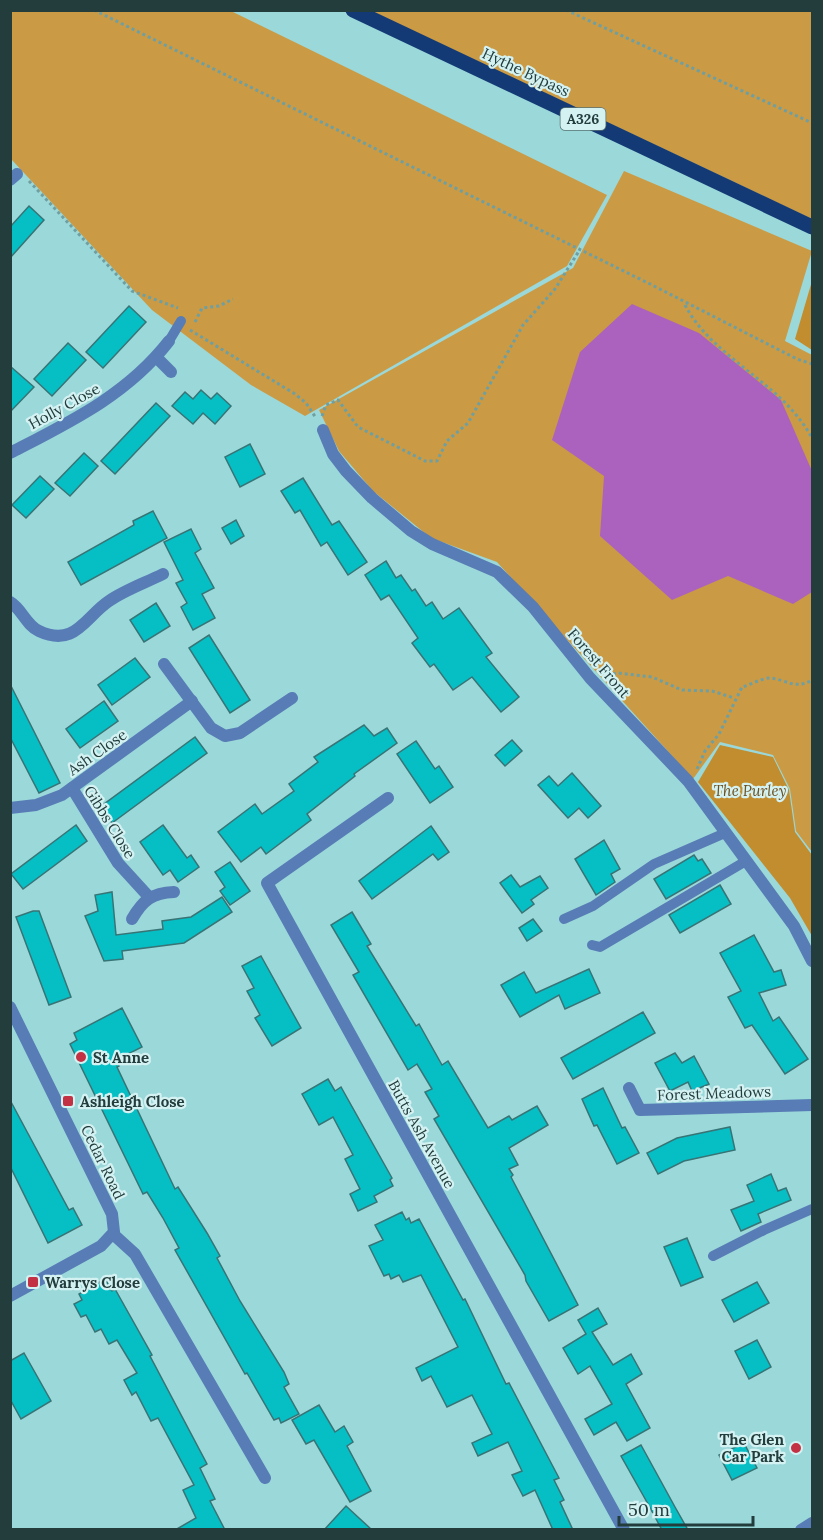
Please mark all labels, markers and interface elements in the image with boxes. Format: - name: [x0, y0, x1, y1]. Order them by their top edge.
- street label: Hythe Bypass: [479, 44, 573, 100]
- road number: A326: [560, 108, 606, 130]
- street label: Holly Close: [25, 379, 103, 433]
- street label: Forest Front: [564, 624, 635, 702]
- street label: Ash Close: [63, 725, 130, 780]
- park label: The Purley: [714, 781, 786, 800]
- street label: Gibbs Close: [80, 782, 140, 862]
- place label: St Anne: [93, 1048, 149, 1067]
- marker: St Anne: [74, 1050, 88, 1064]
- street label: Butts Ash Avenue: [384, 1076, 460, 1192]
- street label: Forest Meadows: [657, 1082, 771, 1104]
- place label: Ashleigh Close: [80, 1092, 185, 1111]
- marker: Ashleigh Close: [61, 1094, 75, 1108]
- street label: Cedar Road: [77, 1122, 129, 1202]
- place label: Warrys Close: [45, 1273, 140, 1292]
- marker: Warrys Close: [26, 1275, 40, 1289]
- place label: The Glen Car Park: [719, 1430, 784, 1466]
- marker: The Glen Car Park: [789, 1441, 803, 1455]
- scale bar: [619, 1489, 752, 1527]
- text: 50 m: [628, 1498, 670, 1521]

